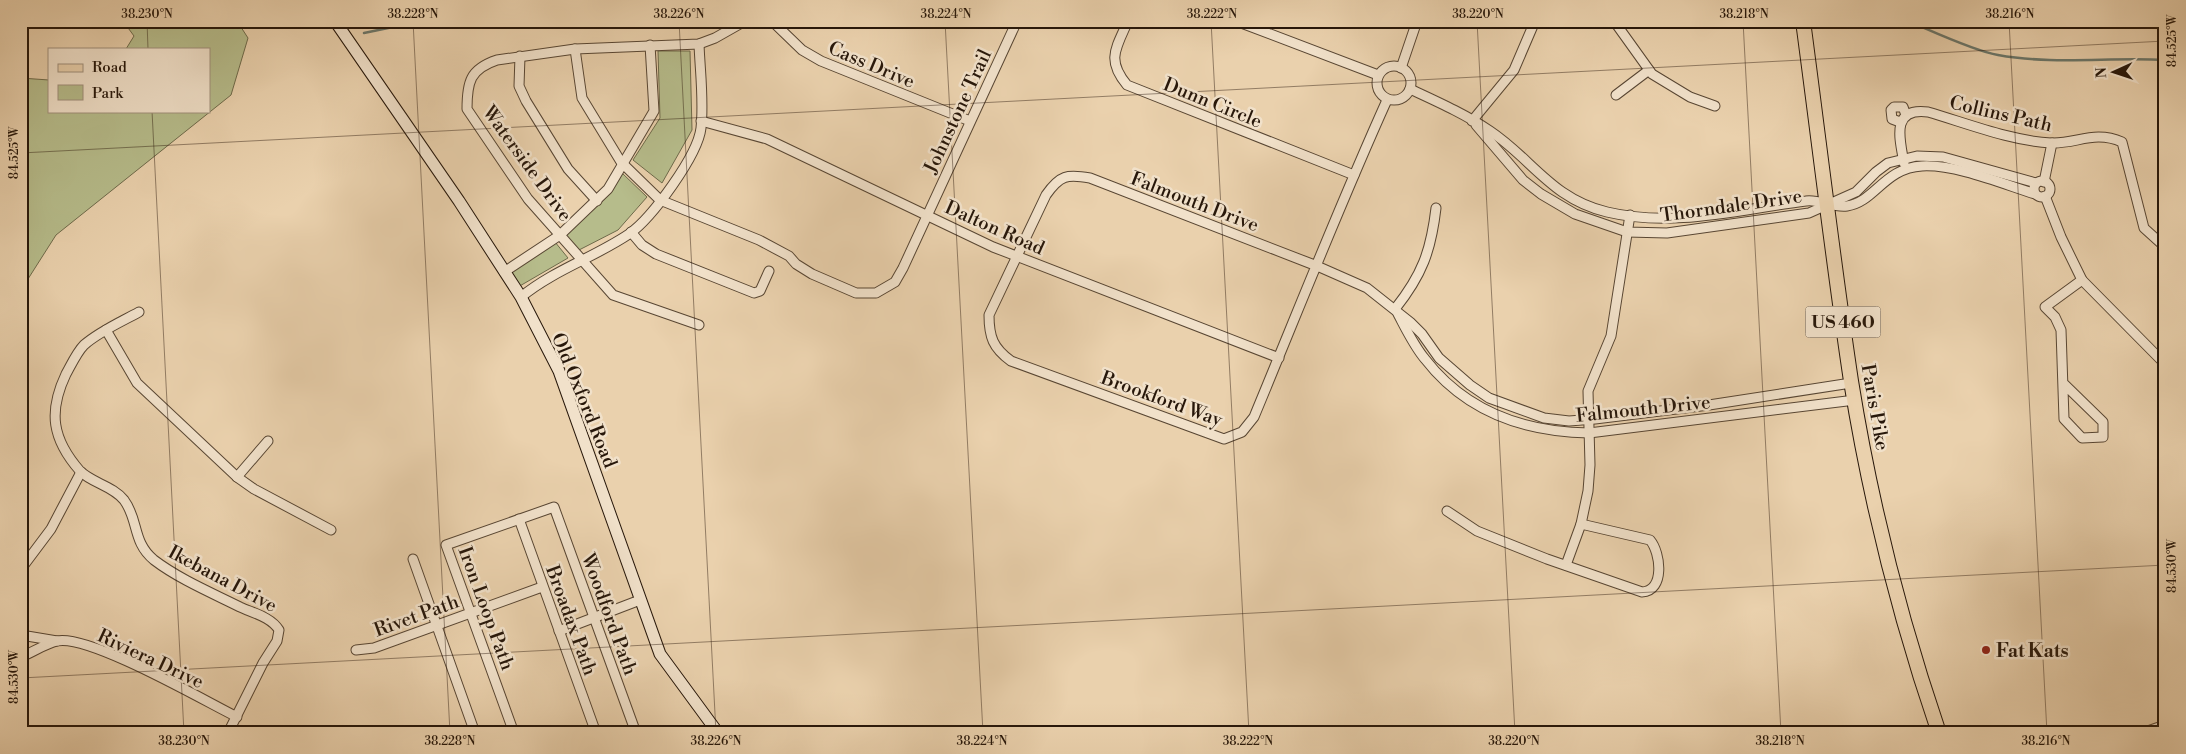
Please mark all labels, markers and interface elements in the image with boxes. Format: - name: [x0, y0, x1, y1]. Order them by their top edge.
- text: 38.230°N: [121, 7, 173, 22]
- text: 38.228°N: [387, 7, 439, 22]
- text: 38.226°N: [654, 7, 705, 22]
- text: 38.224°N: [921, 7, 972, 22]
- text: 38.222°N: [1187, 7, 1237, 22]
- text: 38.220°N: [1452, 7, 1504, 22]
- text: 38.218°N: [1719, 7, 1769, 22]
- text: 38.216°N: [1986, 7, 2035, 22]
- text: 84.525°W: [2165, 14, 2180, 67]
- street label: Cass Drive: [825, 36, 918, 94]
- street label: Johnstone Trail: [918, 45, 997, 178]
- legend: [48, 48, 210, 112]
- north arrow: [2088, 48, 2138, 98]
- text: Road: [92, 58, 127, 77]
- text: N: [2093, 67, 2111, 79]
- street label: Dunn Circle: [1160, 72, 1265, 134]
- text: Park: [92, 84, 124, 103]
- street label: Collins Path: [1947, 91, 2054, 137]
- street label: Waterside Drive: [477, 100, 577, 226]
- text: 84.525°W: [7, 126, 22, 179]
- street label: Falmouth Drive: [1127, 166, 1262, 237]
- street label: Thorndale Drive: [1659, 184, 1804, 228]
- street label: Dalton Road: [941, 195, 1048, 261]
- road number: US 460: [1806, 306, 1880, 338]
- street label: Old Oxford Road: [546, 329, 622, 472]
- street label: Paris Pike: [1856, 362, 1894, 452]
- street label: Brookford Way: [1097, 366, 1226, 432]
- street label: Falmouth Drive: [1575, 390, 1712, 428]
- text: 84.530°W: [2165, 538, 2180, 593]
- street label: Ikebana Drive: [164, 540, 281, 618]
- street label: Iron Loop Path: [453, 543, 520, 673]
- street label: Woodford Path: [576, 549, 642, 679]
- street label: Broadax Path: [540, 561, 602, 679]
- street label: Rivet Path: [371, 589, 462, 642]
- street label: Riviera Drive: [93, 624, 208, 694]
- place label: Fat Kats: [1996, 639, 2069, 663]
- marker: Fat Kats: [1980, 644, 1992, 656]
- text: 84.530°W: [7, 649, 22, 704]
- text: 38.230°N: [158, 734, 210, 749]
- text: 38.228°N: [424, 734, 476, 749]
- text: 38.226°N: [691, 734, 742, 749]
- text: 38.224°N: [957, 734, 1008, 749]
- text: 38.222°N: [1223, 734, 1273, 749]
- text: 38.220°N: [1488, 734, 1540, 749]
- text: 38.218°N: [1755, 734, 1805, 749]
- text: 38.216°N: [2022, 734, 2071, 749]

